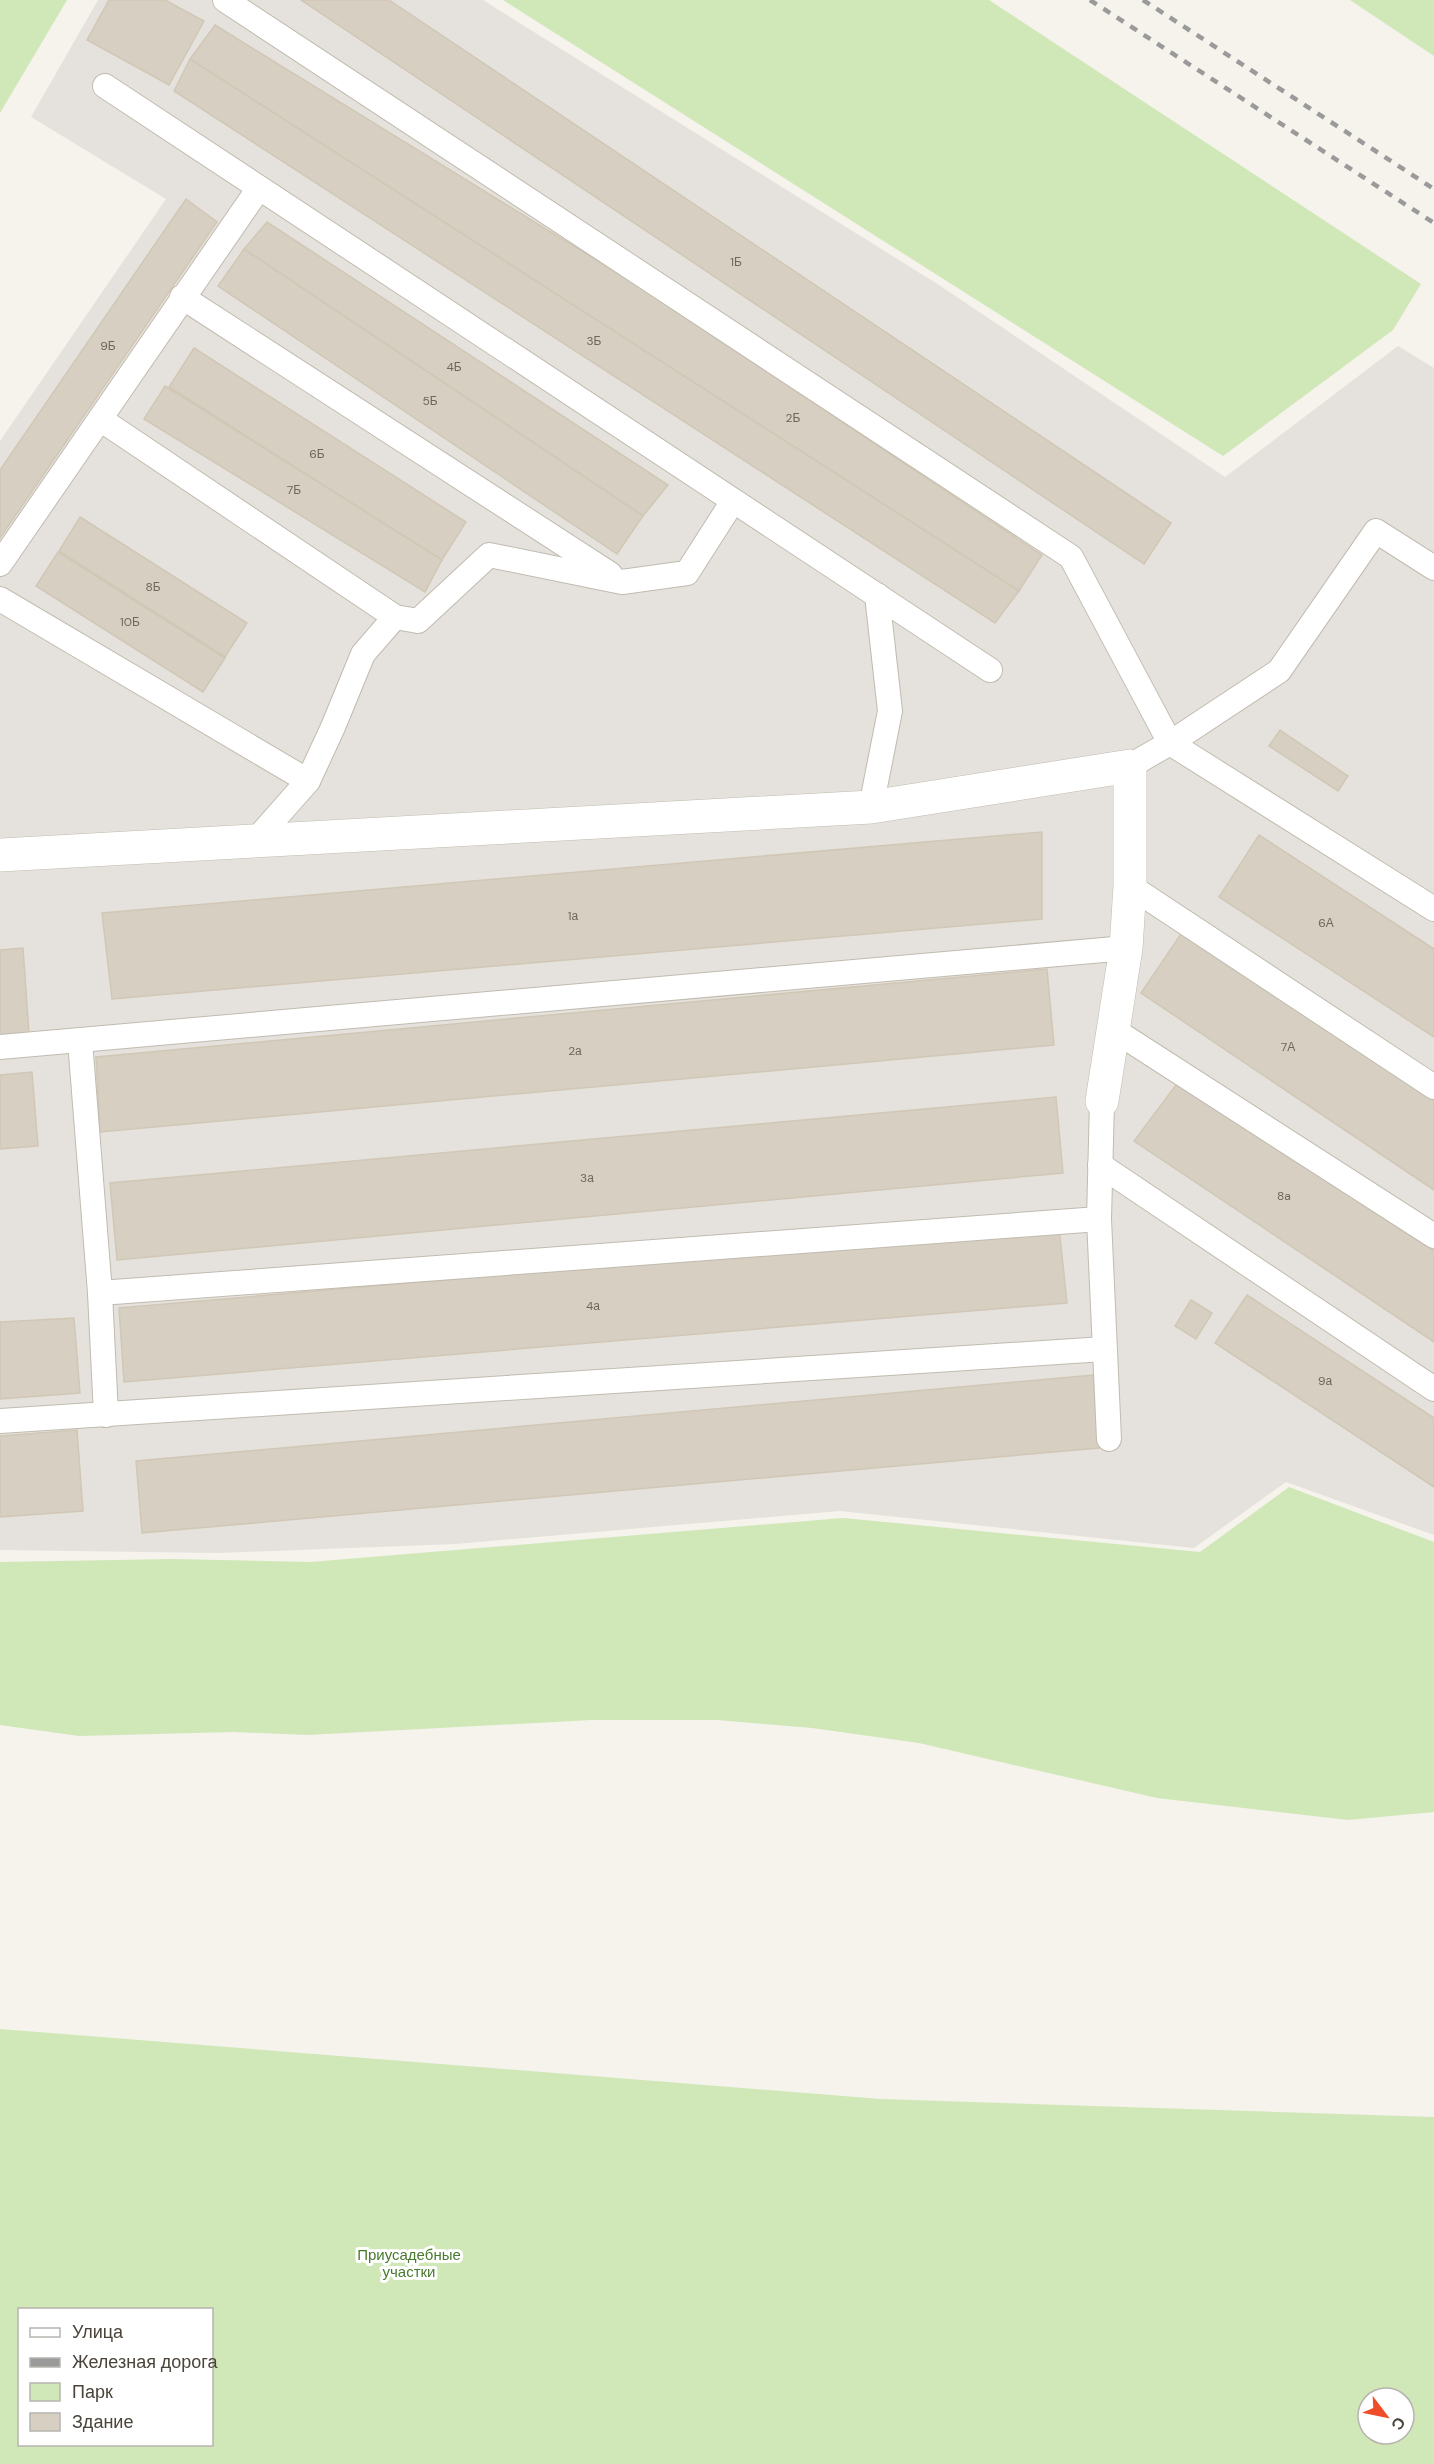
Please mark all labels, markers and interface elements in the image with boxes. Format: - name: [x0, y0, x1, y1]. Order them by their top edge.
- house number: 1Б: [730, 254, 742, 270]
- house number: 3Б: [587, 333, 602, 349]
- house number: 9Б: [100, 338, 116, 354]
- house number: 4Б: [446, 359, 462, 375]
- house number: 5Б: [422, 393, 438, 409]
- house number: 2Б: [786, 410, 801, 426]
- house number: 6Б: [309, 446, 325, 462]
- house number: 7Б: [287, 482, 301, 498]
- house number: 8Б: [145, 579, 161, 595]
- house number: 10Б: [120, 614, 140, 630]
- house number: 1а: [568, 908, 579, 924]
- house number: 6А: [1318, 915, 1334, 931]
- house number: 7А: [1281, 1039, 1295, 1055]
- house number: 2а: [568, 1043, 582, 1059]
- house number: 3а: [580, 1170, 594, 1186]
- house number: 8a: [1277, 1188, 1291, 1204]
- house number: 4а: [586, 1298, 600, 1314]
- house number: 9а: [1318, 1373, 1332, 1389]
- park label: Приусадебные участки: [357, 2245, 461, 2282]
- legend: [18, 2308, 213, 2446]
- text: Улица: [72, 2320, 124, 2344]
- text: Железная дорога: [72, 2350, 218, 2374]
- text: Парк: [72, 2380, 113, 2404]
- north arrow: [1356, 2386, 1416, 2446]
- text: Здание: [72, 2410, 133, 2434]
- text: С: [1386, 2413, 1410, 2435]

